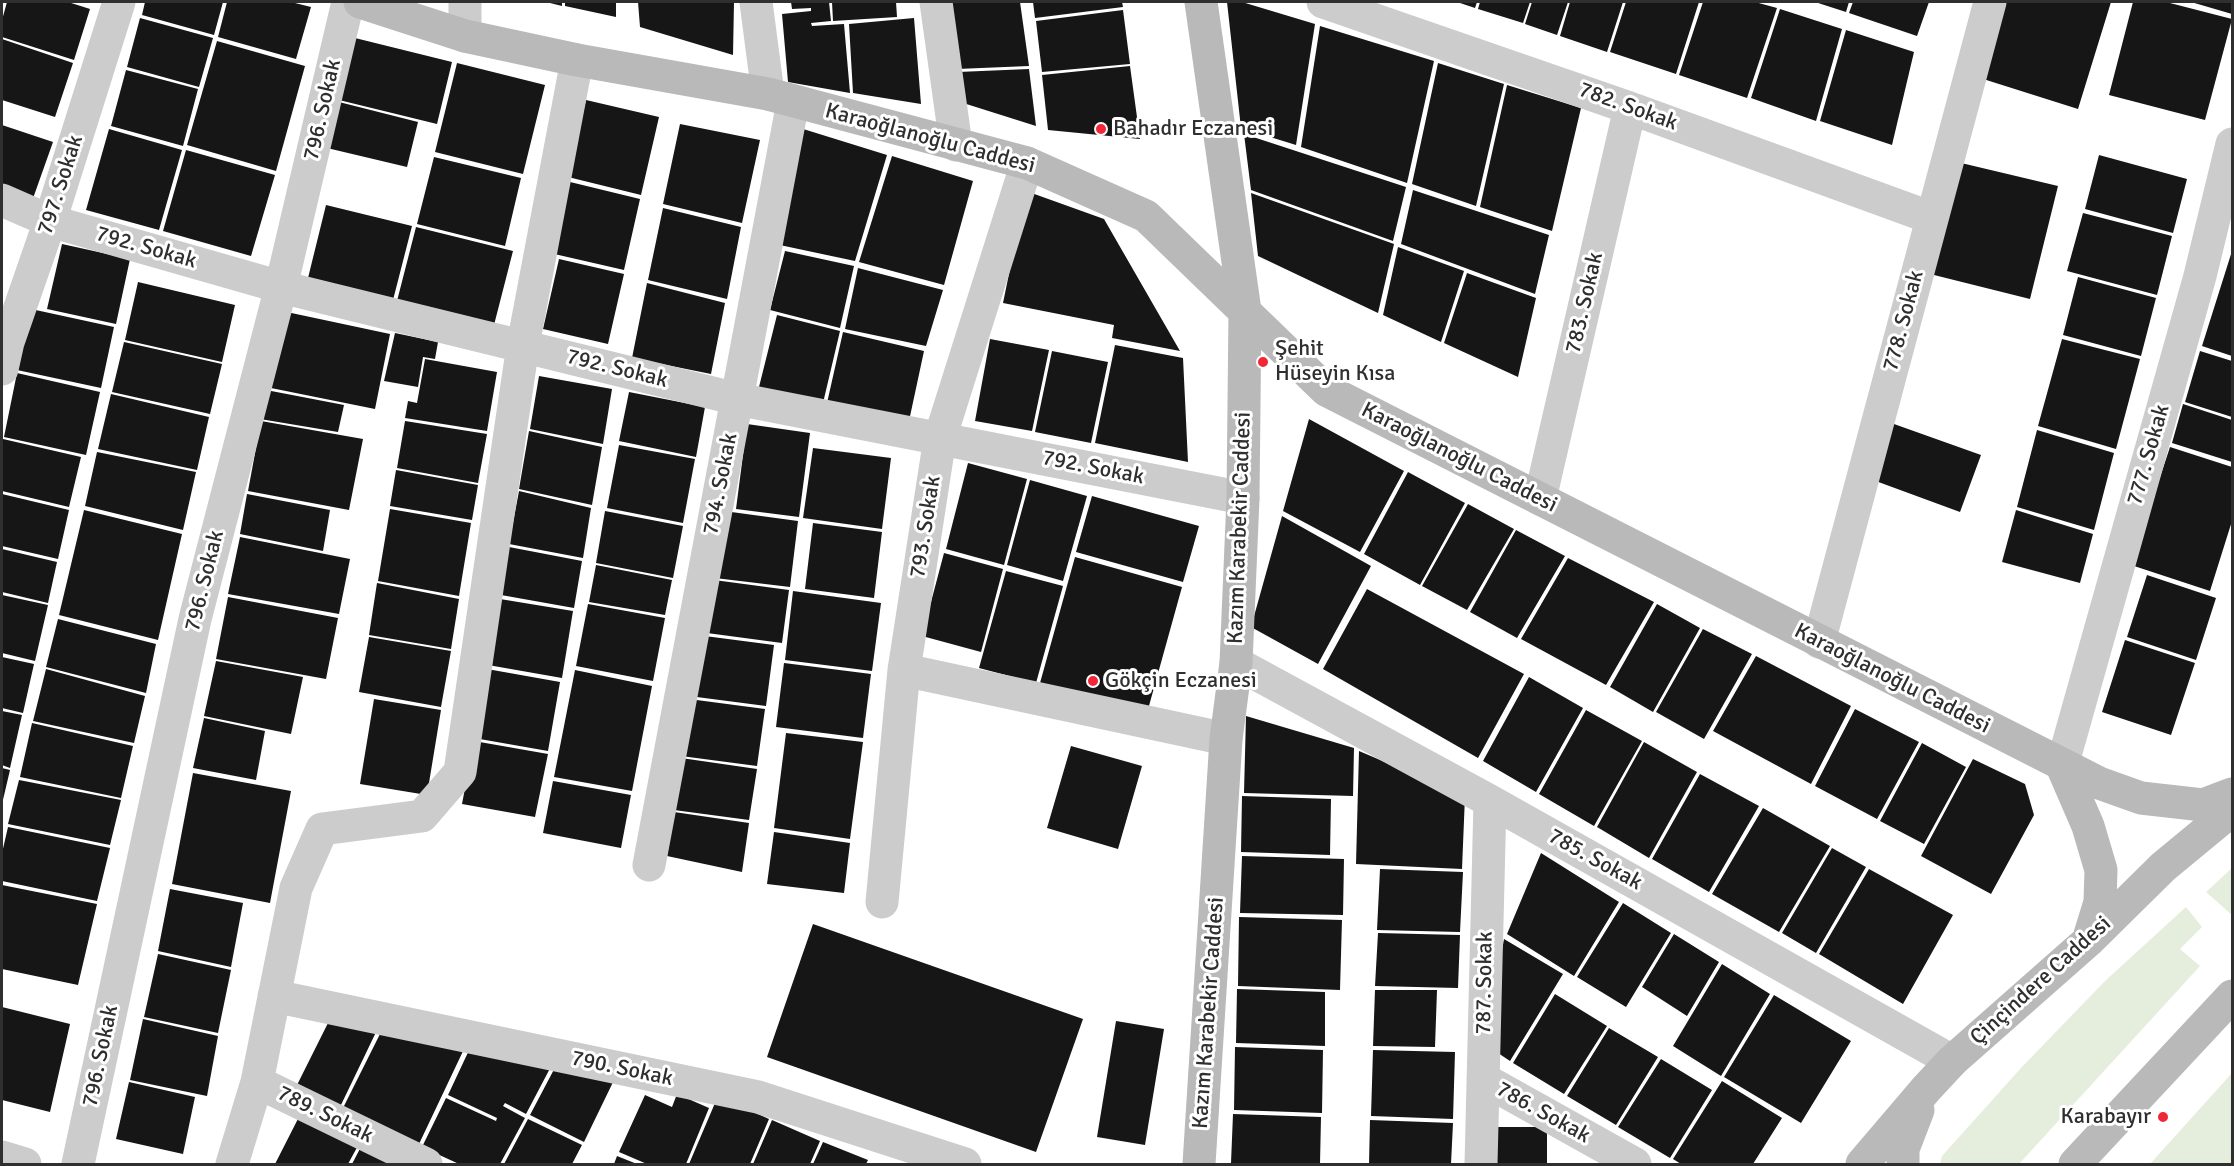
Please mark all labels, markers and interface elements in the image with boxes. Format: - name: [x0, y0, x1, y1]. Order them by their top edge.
- street label: 796. Sokak: [299, 57, 347, 163]
- street label: 782. Sokak: [1575, 77, 1681, 137]
- street label: Karaoğlanoğlu Caddesi: [822, 98, 1038, 180]
- place label: Bahadır Eczanesi: [1113, 116, 1273, 142]
- marker: Bahadır Eczanesi: [1094, 122, 1108, 136]
- street label: 797. Sokak: [33, 132, 89, 238]
- street label: 792. Sokak: [93, 221, 199, 275]
- street label: 783. Sokak: [1561, 250, 1609, 356]
- street label: 778. Sokak: [1878, 268, 1930, 374]
- place label: Şehit Hüseyin Kısa: [1275, 336, 1395, 388]
- street label: 792. Sokak: [564, 344, 670, 394]
- marker: Şehit Hüseyin Kısa: [1256, 355, 1270, 369]
- street label: Karaoğlanoğlu Caddesi: [1357, 397, 1561, 519]
- street label: 777. Sokak: [2122, 402, 2176, 508]
- street label: Kazım Karabekir Caddesi: [1223, 411, 1257, 645]
- street label: 794. Sokak: [698, 431, 744, 537]
- street label: 792. Sokak: [1040, 445, 1146, 491]
- street label: 793. Sokak: [905, 474, 947, 580]
- street label: 796. Sokak: [180, 528, 230, 634]
- street label: Karaoğlanoğlu Caddesi: [1790, 618, 1994, 740]
- place label: Gökçin Eczanesi: [1105, 668, 1257, 694]
- marker: Gökçin Eczanesi: [1086, 674, 1100, 688]
- street label: 785. Sokak: [1543, 823, 1647, 897]
- street label: Kazım Karabekir Caddesi: [1188, 896, 1230, 1130]
- street label: Çinçindere Caddesi: [1965, 911, 2117, 1051]
- street label: 787. Sokak: [1471, 931, 1499, 1035]
- street label: 796. Sokak: [77, 1003, 125, 1109]
- street label: 790. Sokak: [569, 1045, 675, 1093]
- street label: 786. Sokak: [1491, 1076, 1595, 1150]
- street label: 789. Sokak: [273, 1081, 377, 1149]
- place label: Karabayır: [2061, 1104, 2151, 1130]
- marker: Karabayır: [2156, 1110, 2170, 1124]

